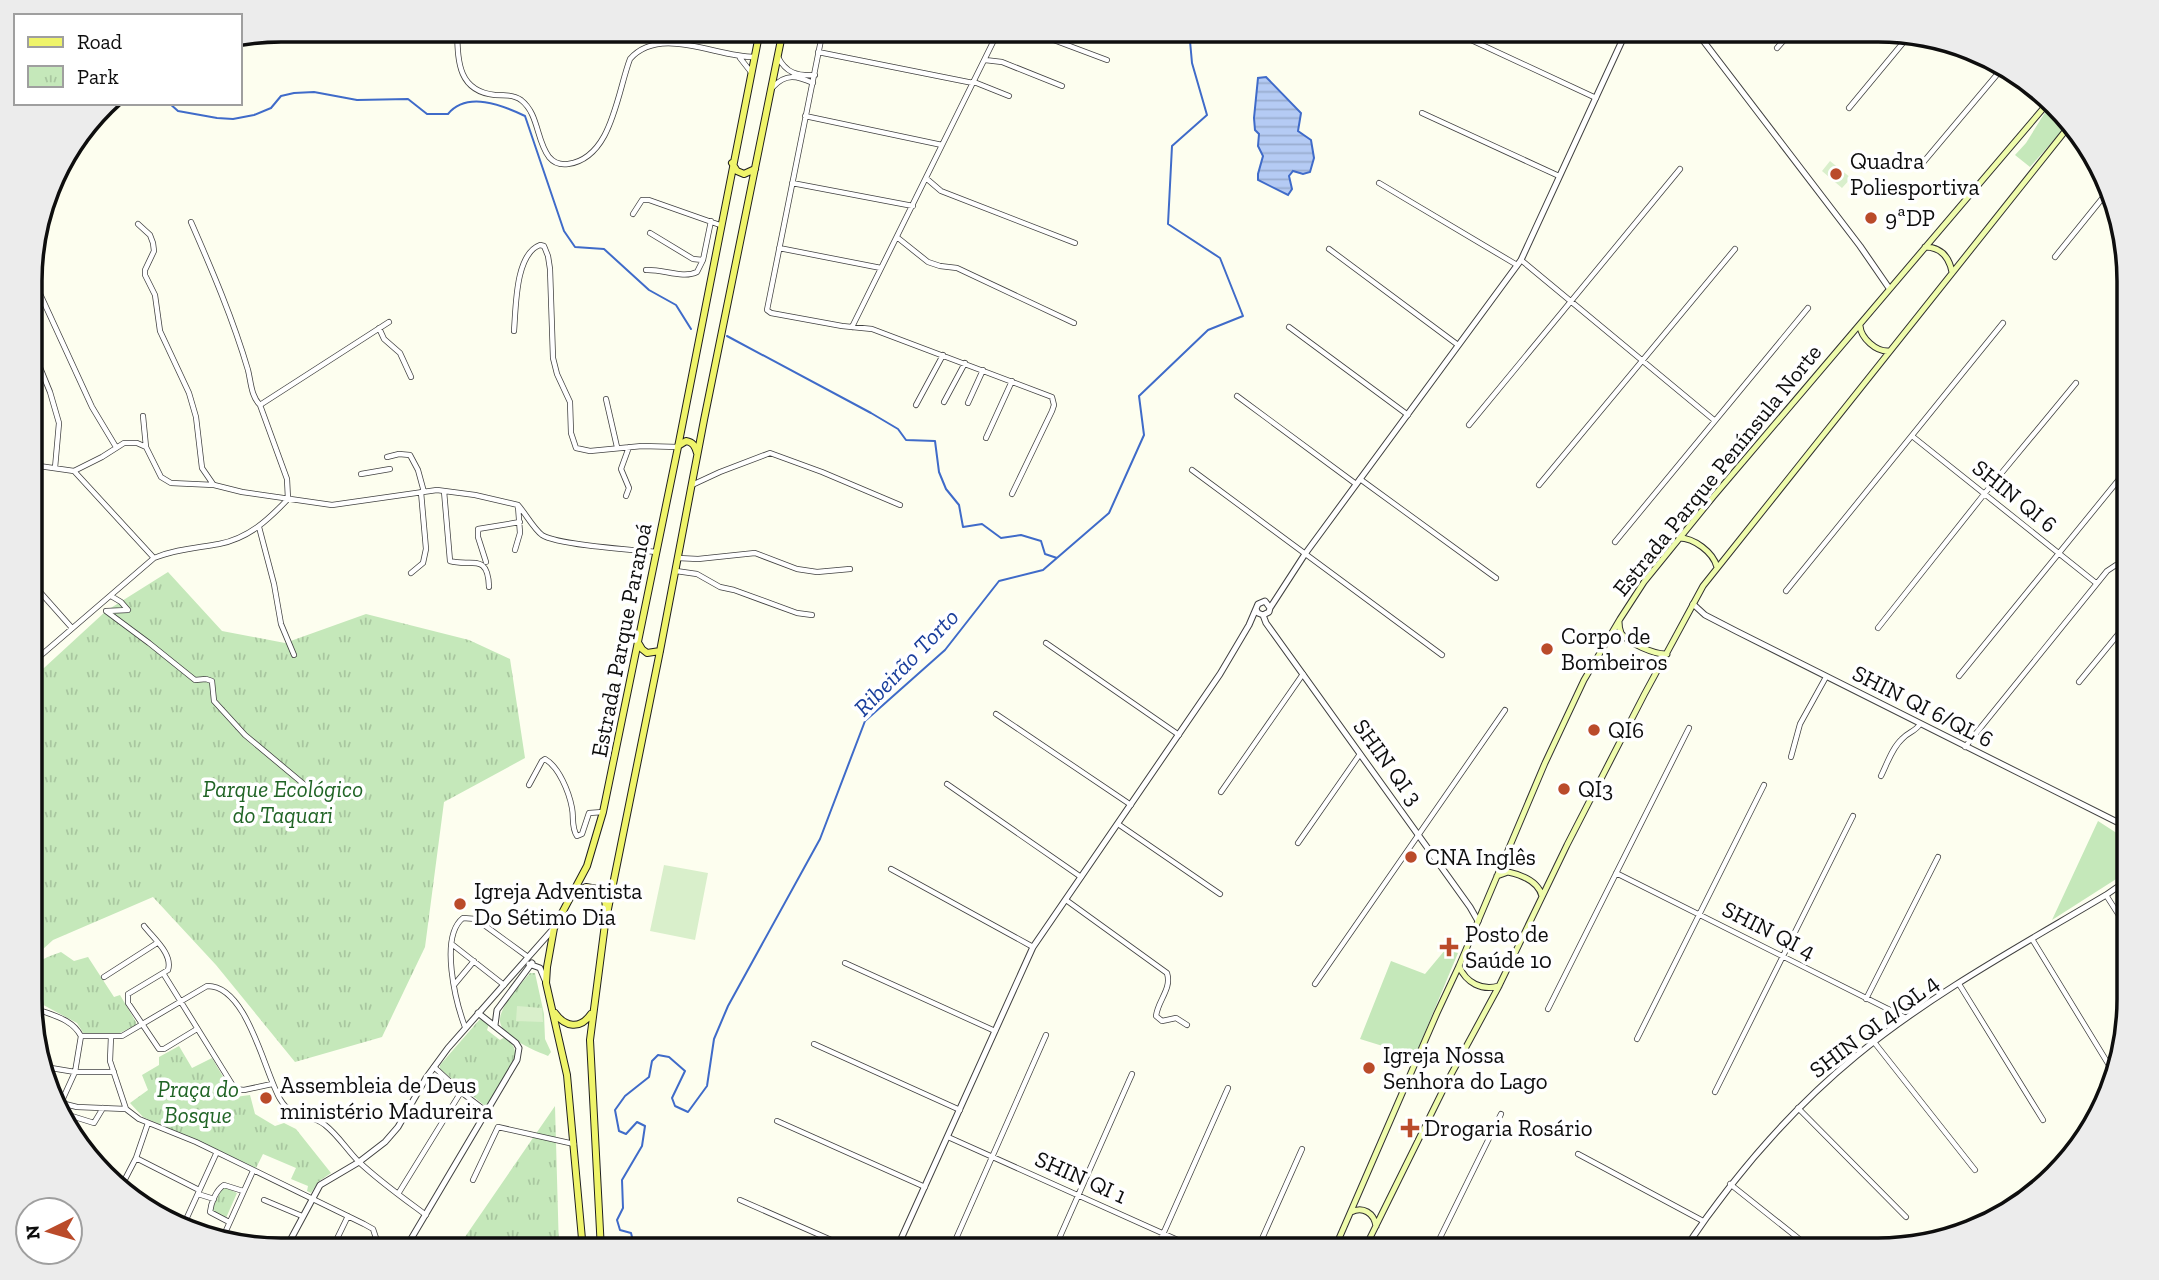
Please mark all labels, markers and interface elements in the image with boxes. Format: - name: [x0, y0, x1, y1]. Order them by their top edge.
- legend: [14, 14, 242, 105]
- text: Road: [77, 29, 123, 54]
- text: Park: [77, 64, 119, 89]
- place label: Quadra Poliesportiva: [1850, 147, 1980, 201]
- marker: Quadra Poliesportiva: [1828, 166, 1844, 182]
- place label: 9ªDP: [1885, 204, 1935, 232]
- marker: 9ªDP: [1863, 210, 1879, 226]
- street label: Estrada Parque Península Norte: [1607, 338, 1827, 602]
- street label: SHIN QI 6: [1967, 453, 2063, 539]
- street label: Estrada Parque Paranoá: [585, 521, 657, 759]
- water label: Ribeirão Torto: [848, 602, 964, 722]
- place label: Corpo de Bombeiros: [1561, 622, 1668, 676]
- marker: Corpo de Bombeiros: [1539, 641, 1555, 657]
- street label: SHIN QI 6/QL 6: [1848, 659, 1998, 753]
- street label: SHIN QI 3: [1347, 713, 1429, 811]
- place label: QI6: [1608, 716, 1644, 744]
- marker: QI6: [1586, 722, 1602, 738]
- park label: Parque Ecológico do Taquari: [203, 775, 363, 829]
- place label: QI3: [1578, 775, 1613, 803]
- marker: QI3: [1556, 781, 1572, 797]
- place label: CNA Inglês: [1425, 843, 1536, 871]
- marker: CNA Inglês: [1403, 849, 1419, 865]
- place label: Igreja Adventista Do Sétimo Dia: [474, 877, 642, 931]
- street label: SHIN QI 4: [1718, 895, 1820, 965]
- marker: Igreja Adventista Do Sétimo Dia: [452, 896, 468, 912]
- place label: Posto de Saúde 10: [1465, 920, 1552, 974]
- marker: Posto de Saúde 10: [1439, 937, 1459, 957]
- street label: SHIN QI 4/QL 4: [1804, 968, 1944, 1084]
- place label: Igreja Nossa Senhora do Lago: [1383, 1041, 1548, 1095]
- marker: Igreja Nossa Senhora do Lago: [1361, 1060, 1377, 1076]
- place label: Assembleia de Deus ministério Madureira: [280, 1071, 493, 1125]
- park label: Praça do Bosque: [157, 1075, 239, 1129]
- marker: Assembleia de Deus ministério Madureira: [258, 1090, 274, 1106]
- place label: Drogaria Rosário: [1424, 1114, 1593, 1142]
- marker: Drogaria Rosário: [1402, 1120, 1418, 1136]
- street label: SHIN QI 1: [1031, 1144, 1131, 1210]
- north arrow: [14, 1196, 84, 1266]
- text: N: [20, 1224, 45, 1241]

